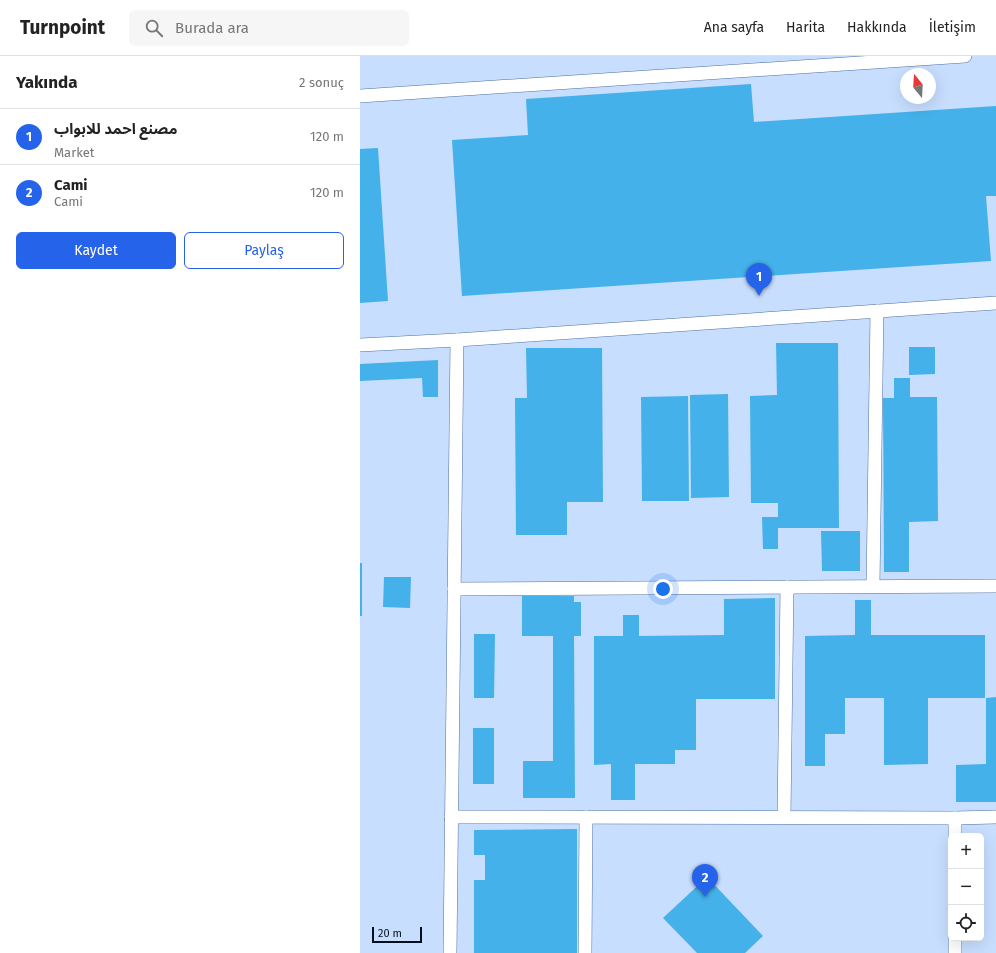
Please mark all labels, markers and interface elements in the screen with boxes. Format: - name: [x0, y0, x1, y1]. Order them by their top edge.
- search box: [129, 10, 409, 46]
- text: Turnpoint: [20, 16, 105, 39]
- icon: search: [143, 17, 165, 39]
- text: Burada ara: [175, 19, 249, 37]
- text: Ana sayfa: [704, 19, 764, 36]
- text: Harita: [786, 19, 825, 36]
- text: Hakkında: [847, 19, 907, 36]
- text: İletişim: [929, 19, 976, 36]
- north arrow: [900, 68, 936, 104]
- text: Yakında: [16, 72, 77, 93]
- text: 2 sonuç: [299, 75, 344, 90]
- text: مصنع احمد للابواب: [54, 120, 177, 138]
- text: 1: [26, 129, 32, 144]
- text: 120 m: [310, 129, 344, 144]
- text: Market: [54, 145, 95, 160]
- text: Cami: [54, 176, 88, 194]
- text: 2: [26, 185, 32, 200]
- text: 120 m: [310, 185, 344, 200]
- text: Cami: [54, 194, 83, 209]
- button: Kaydet: [16, 232, 176, 269]
- button: Paylaş: [184, 232, 344, 269]
- pin: 1: [746, 263, 772, 296]
- your location: [653, 579, 673, 599]
- map controls: [948, 833, 984, 941]
- button: +: [948, 833, 984, 869]
- pin: 2: [692, 864, 718, 897]
- button: −: [948, 869, 984, 905]
- button: locate: [948, 905, 984, 941]
- scale bar: [372, 925, 422, 944]
- text: 20 m: [378, 927, 402, 940]

